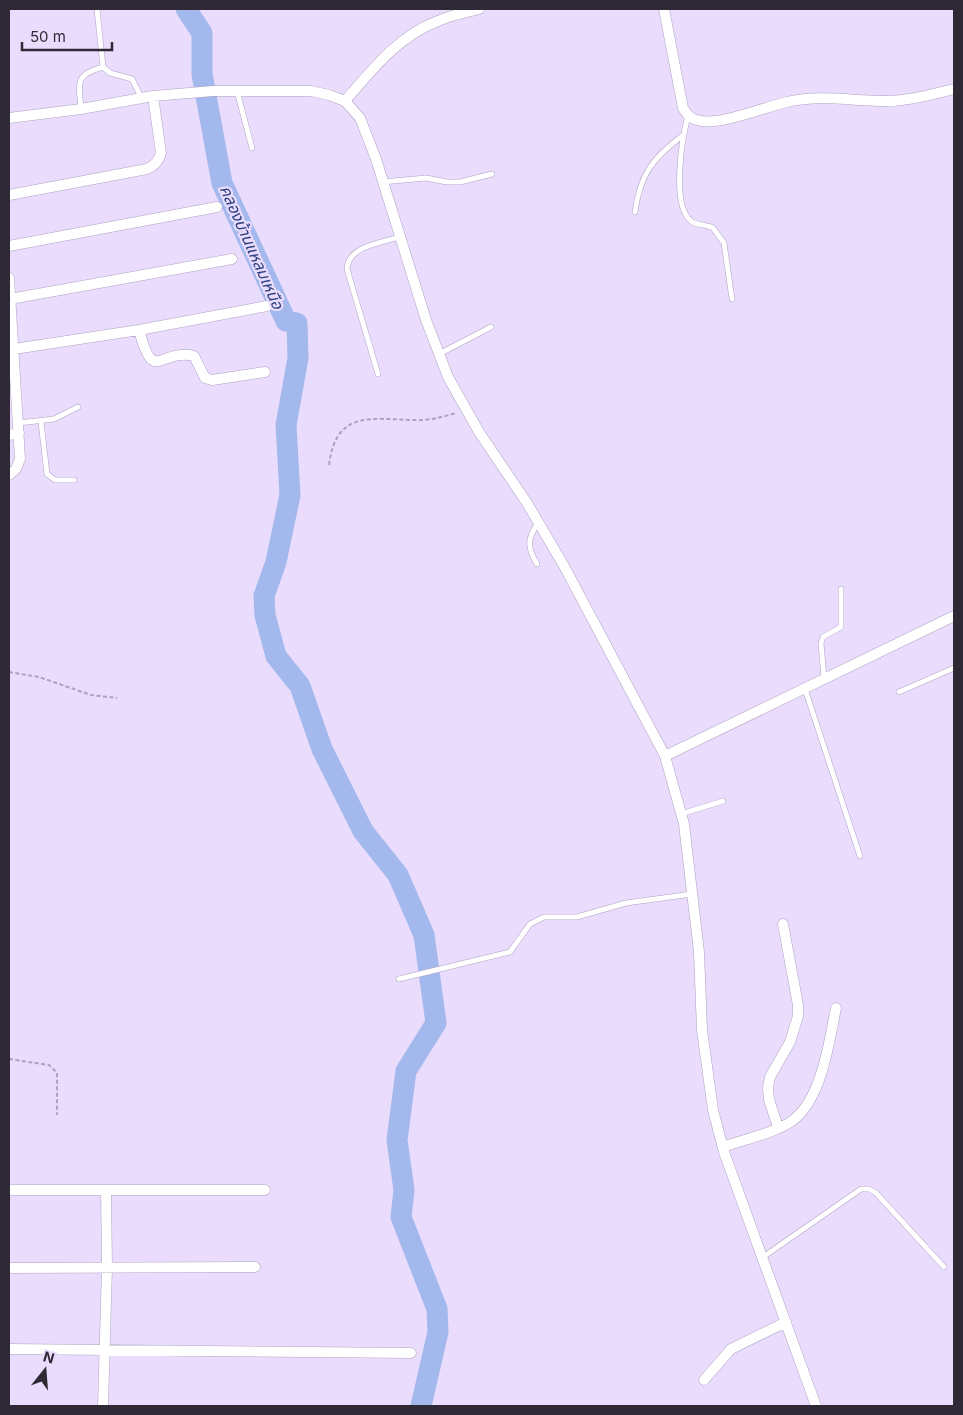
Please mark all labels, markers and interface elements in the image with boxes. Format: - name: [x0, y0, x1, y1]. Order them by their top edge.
- scale bar: [22, 20, 112, 52]
- text: 50 m: [30, 27, 66, 46]
- water label: คลองบ้านแหลมเหนือ: [216, 182, 289, 313]
- north arrow: [20, 1345, 70, 1395]
- text: N: [41, 1347, 57, 1367]

